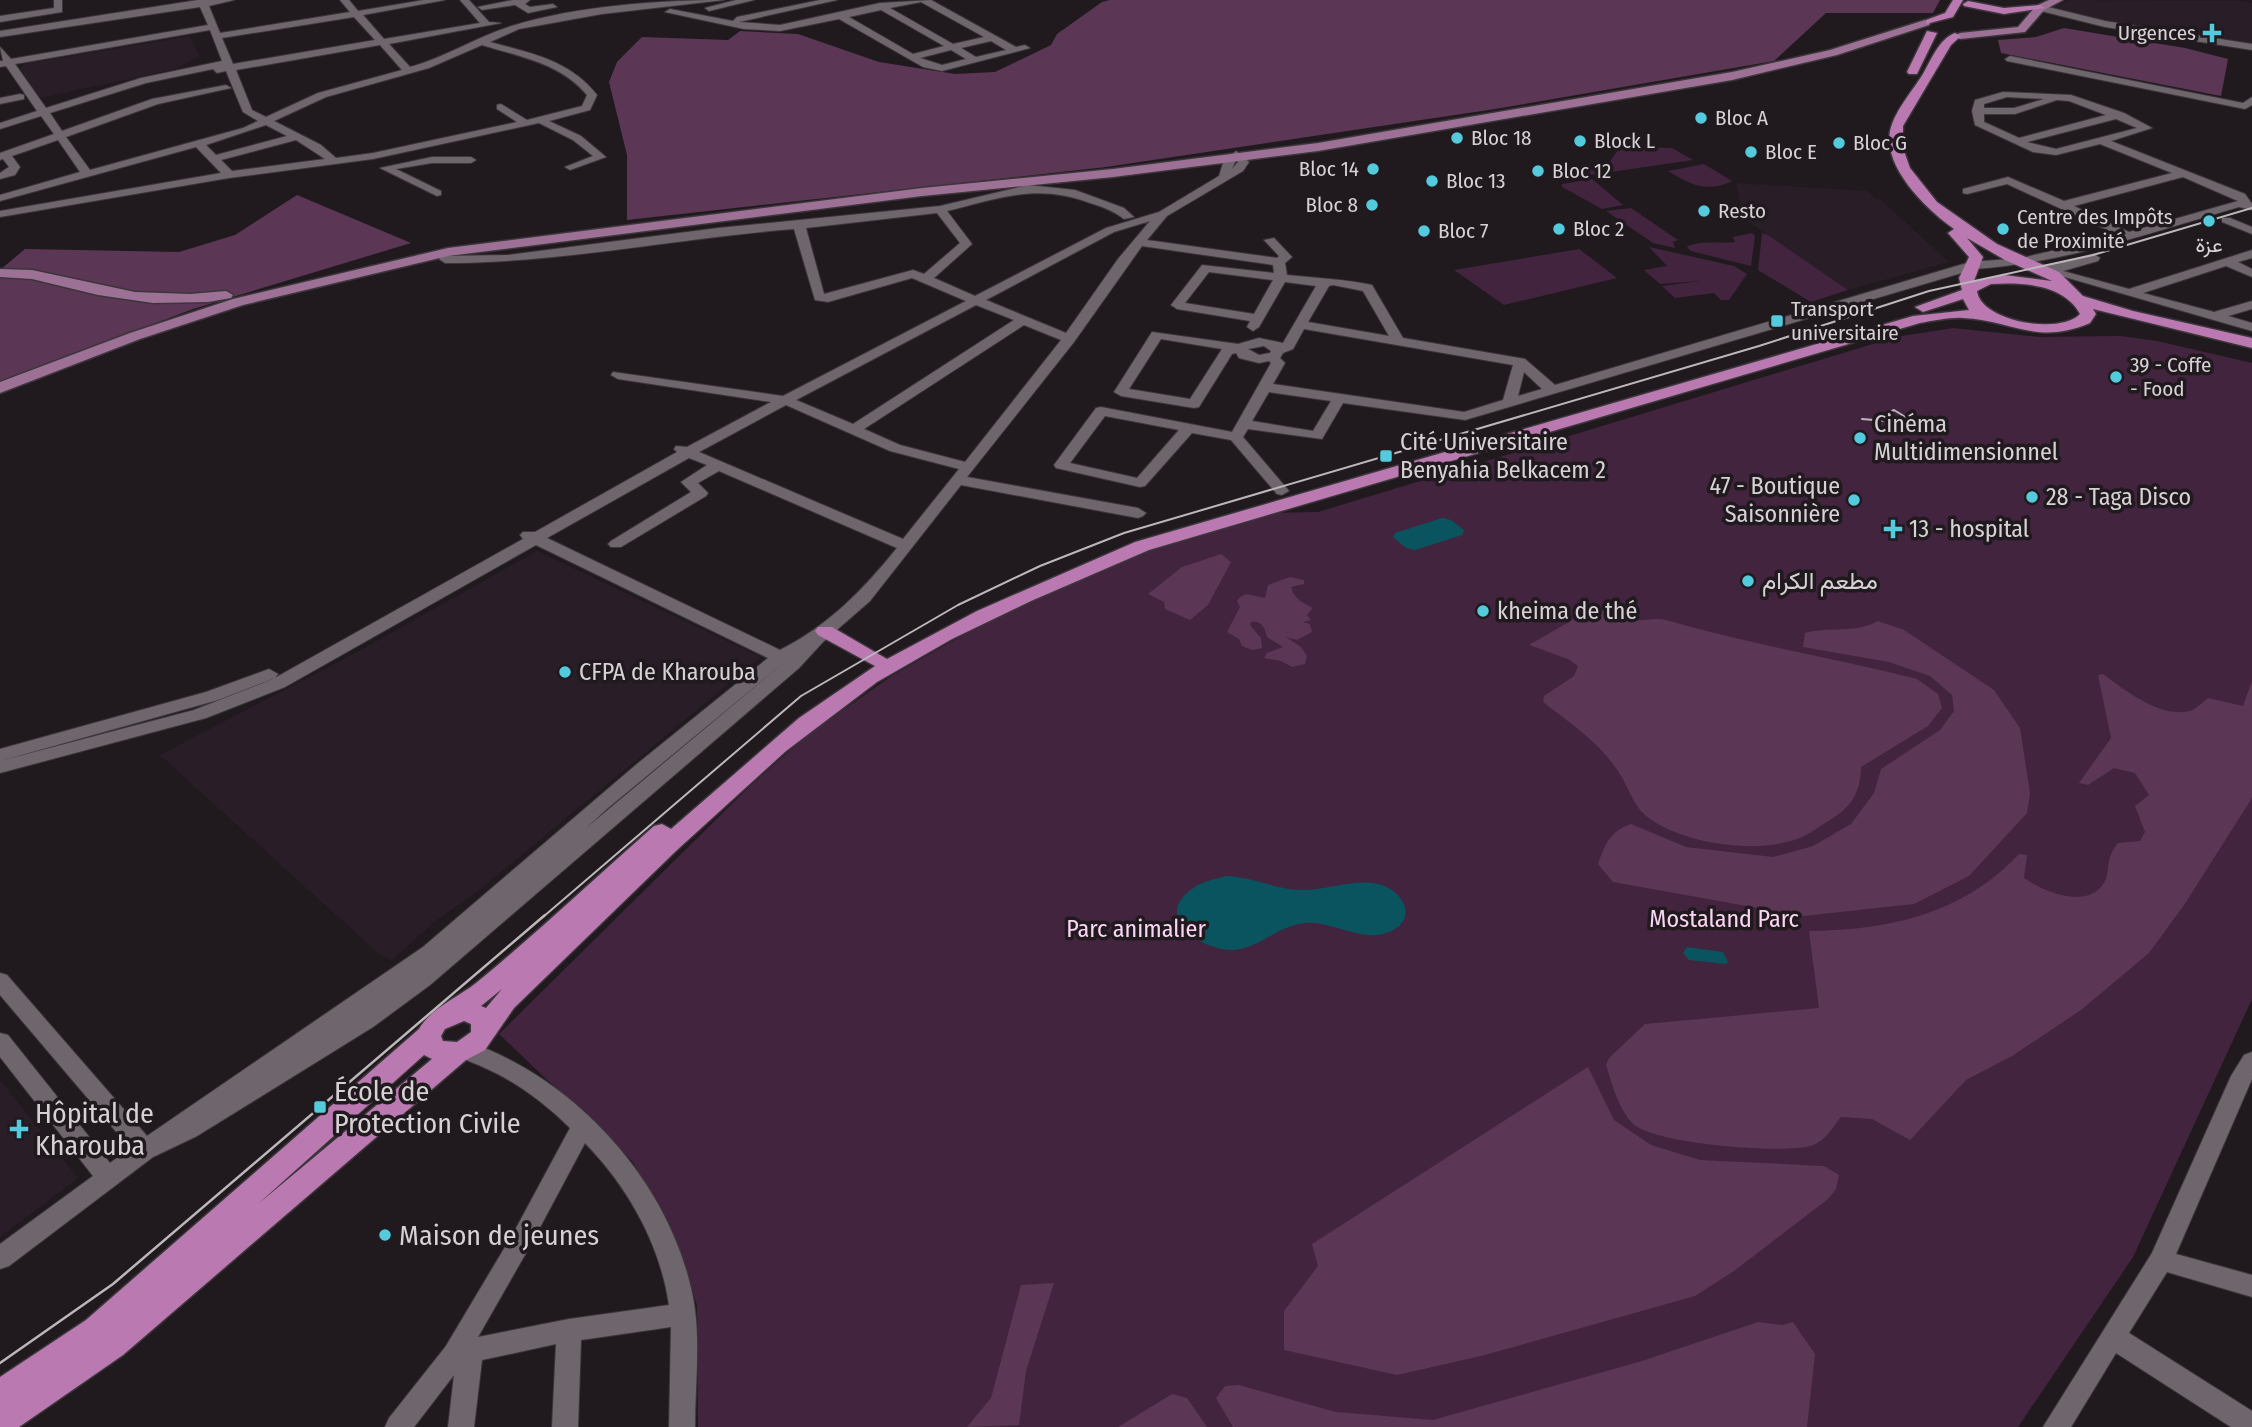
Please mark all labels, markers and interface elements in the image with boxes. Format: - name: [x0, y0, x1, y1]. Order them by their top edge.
- place label: Urgences: [2118, 20, 2196, 46]
- marker: Urgences: [2202, 23, 2222, 43]
- place label: Bloc A: [1715, 105, 1768, 131]
- marker: Bloc A: [1693, 110, 1709, 126]
- place label: Bloc 18: [1471, 125, 1532, 151]
- place label: Block L: [1594, 128, 1656, 154]
- marker: Bloc 18: [1449, 130, 1465, 146]
- place label: Bloc G: [1853, 130, 1907, 156]
- marker: Block L: [1572, 133, 1588, 149]
- marker: Bloc G: [1831, 135, 1847, 151]
- place label: Bloc E: [1765, 139, 1817, 165]
- marker: Bloc E: [1743, 144, 1759, 160]
- place label: Bloc 14: [1299, 156, 1359, 182]
- place label: Bloc 12: [1552, 158, 1611, 184]
- marker: Bloc 14: [1365, 161, 1381, 177]
- marker: Bloc 12: [1530, 163, 1546, 179]
- place label: Bloc 13: [1446, 168, 1506, 194]
- marker: Bloc 13: [1424, 173, 1440, 189]
- place label: Bloc 8: [1306, 192, 1358, 218]
- marker: Bloc 8: [1364, 197, 1380, 213]
- place label: Resto: [1718, 198, 1766, 224]
- marker: Resto: [1696, 203, 1712, 219]
- place label: Centre des Impôts de Proximité: [2017, 204, 2173, 254]
- marker: عزة: [2201, 213, 2217, 229]
- place label: Bloc 2: [1573, 216, 1624, 242]
- place label: Bloc 7: [1438, 218, 1488, 244]
- marker: Bloc 2: [1551, 221, 1567, 237]
- marker: Centre des Impôts de Proximité: [1995, 221, 2011, 237]
- marker: Bloc 7: [1416, 223, 1432, 239]
- place label: عزة: [2195, 232, 2223, 258]
- place label: Transport universitaire: [1791, 296, 1899, 346]
- marker: Transport universitaire: [1769, 313, 1785, 329]
- place label: 39 - Coffe - Food: [2130, 352, 2211, 402]
- marker: 39 - Coffe - Food: [2108, 369, 2124, 385]
- place label: Cinéma Multidimensionnel: [1874, 410, 2058, 466]
- place label: Cité Universitaire Benyahia Belkacem 2: [1400, 428, 1606, 484]
- marker: Cinéma Multidimensionnel: [1852, 430, 1868, 446]
- marker: Cité Universitaire Benyahia Belkacem 2: [1378, 448, 1394, 464]
- place label: 47 - Boutique Saisonnière: [1710, 472, 1840, 528]
- place label: 28 - Taga Disco: [2046, 483, 2191, 511]
- marker: 28 - Taga Disco: [2024, 489, 2040, 505]
- marker: 47 - Boutique Saisonnière: [1846, 492, 1862, 508]
- place label: 13 - hospital: [1909, 515, 2029, 543]
- marker: 13 - hospital: [1883, 519, 1903, 539]
- place label: مطعم الكرام: [1762, 567, 1878, 597]
- marker: مطعم الكرام: [1740, 573, 1756, 589]
- place label: kheima de thé: [1497, 597, 1637, 625]
- marker: kheima de thé: [1475, 603, 1491, 619]
- place label: CFPA de Kharouba: [579, 658, 756, 686]
- marker: CFPA de Kharouba: [557, 664, 573, 680]
- park label: Mostaland Parc: [1649, 905, 1799, 933]
- park label: Parc animalier: [1066, 915, 1206, 943]
- place label: École de Protection Civile: [334, 1075, 521, 1140]
- place label: Hôpital de Kharouba: [35, 1097, 154, 1162]
- marker: École de Protection Civile: [312, 1099, 328, 1115]
- marker: Hôpital de Kharouba: [9, 1119, 29, 1139]
- place label: Maison de jeunes: [399, 1219, 599, 1252]
- marker: Maison de jeunes: [377, 1227, 393, 1243]

